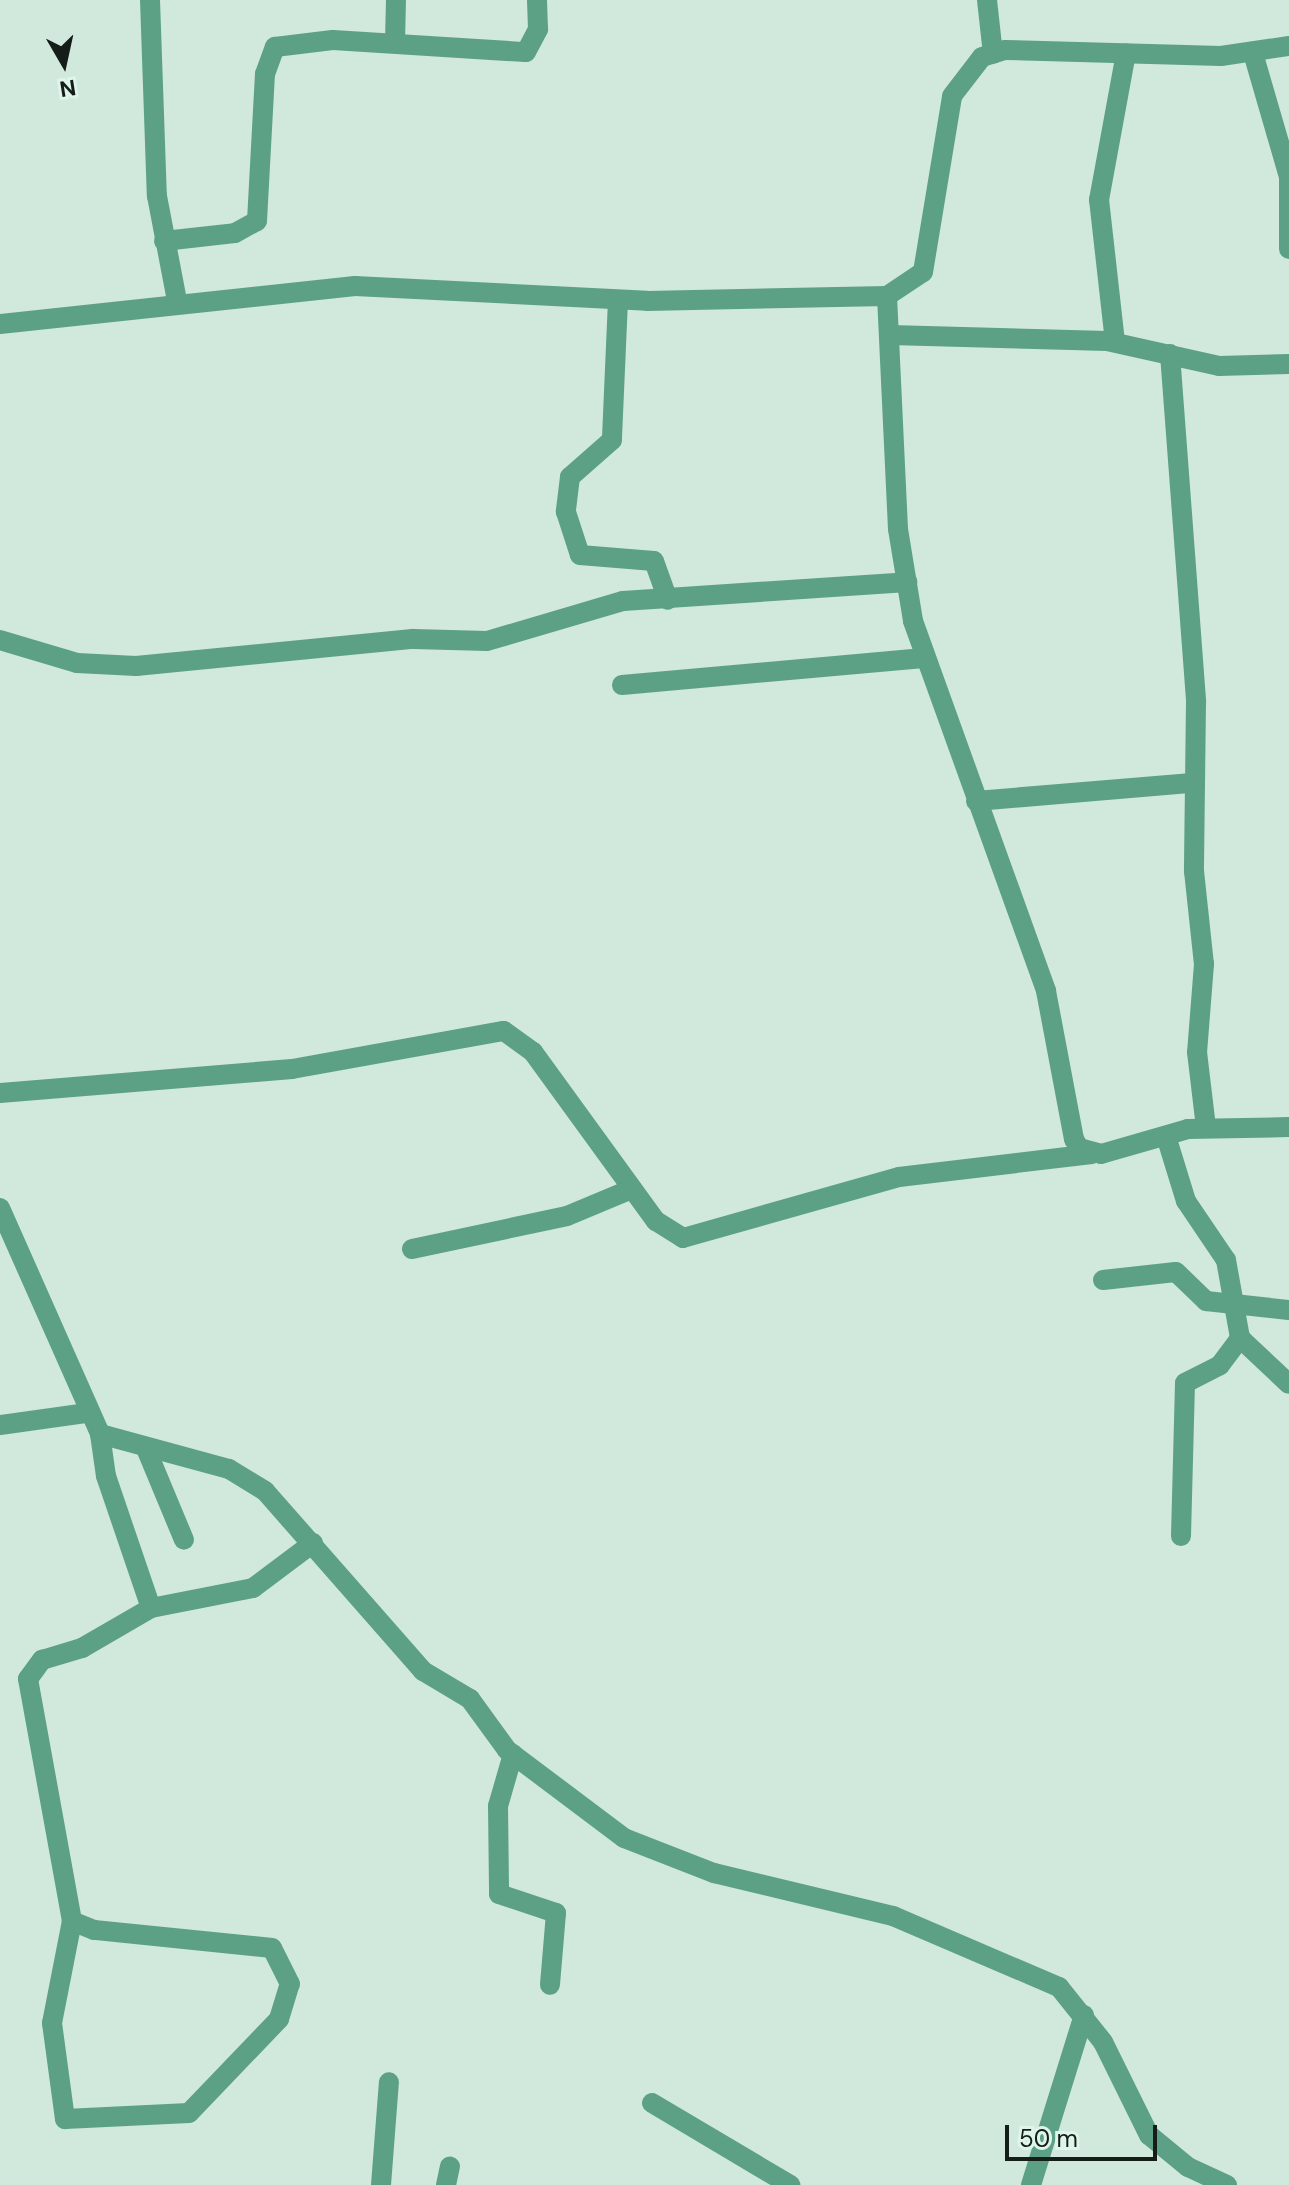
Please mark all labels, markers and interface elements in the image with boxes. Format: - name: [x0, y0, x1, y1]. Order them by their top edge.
- north arrow: [24, 24, 104, 104]
- text: N: [58, 73, 78, 104]
- scale bar: [1009, 2109, 1161, 2159]
- text: 50 m: [1019, 2123, 1078, 2154]

